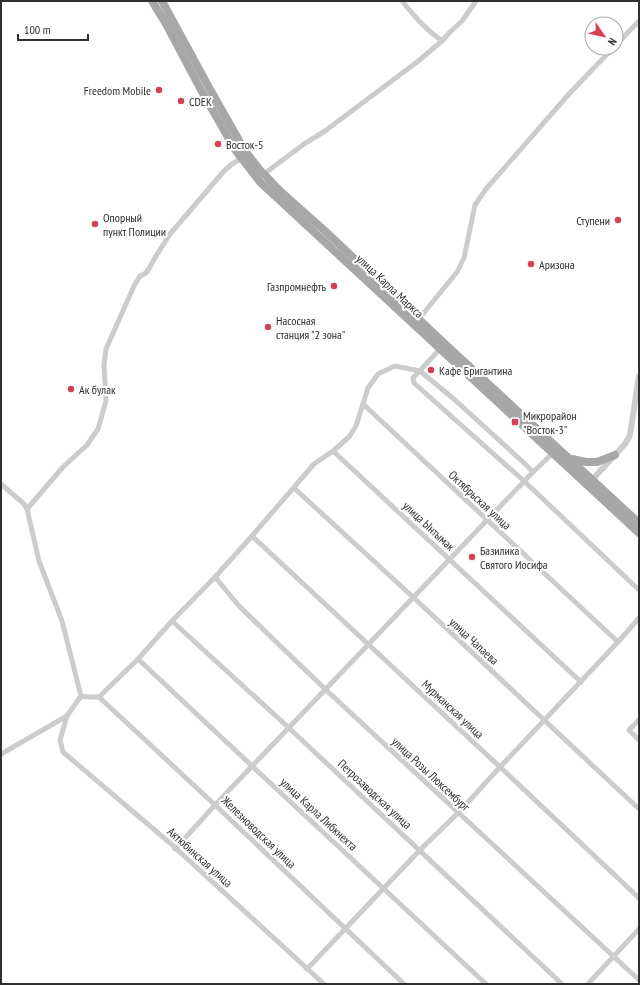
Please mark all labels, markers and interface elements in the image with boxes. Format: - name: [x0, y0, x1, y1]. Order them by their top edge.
- scale bar: [18, 16, 88, 42]
- north arrow: [584, 16, 624, 56]
- text: 100 m: [24, 22, 51, 37]
- text: N: [605, 35, 620, 48]
- place label: Freedom Mobile: [84, 83, 151, 98]
- marker: Freedom Mobile: [154, 85, 164, 95]
- place label: CDEK: [189, 94, 212, 109]
- marker: CDEK: [176, 96, 186, 106]
- place label: Восток-5: [226, 137, 263, 152]
- marker: Восток-5: [213, 139, 223, 149]
- place label: Опорный пункт Полиции: [103, 210, 166, 239]
- place label: Ступени: [576, 213, 610, 228]
- marker: Ступени: [613, 215, 623, 225]
- marker: Опорный пункт Полиции: [90, 219, 100, 229]
- street label: улица Карла Маркса: [353, 251, 427, 321]
- place label: Аризона: [539, 257, 575, 272]
- marker: Аризона: [526, 259, 536, 269]
- place label: Газпромнефть: [267, 279, 326, 294]
- marker: Газпромнефть: [329, 281, 339, 291]
- place label: Насосная станция "2 зона": [276, 313, 345, 342]
- marker: Насосная станция "2 зона": [263, 322, 273, 332]
- place label: Кафе Бригантина: [439, 363, 513, 378]
- marker: Кафе Бригантина: [426, 365, 436, 375]
- place label: Ак булак: [79, 382, 116, 397]
- marker: Ак булак: [66, 384, 76, 394]
- place label: Микрорайон "Восток-3": [523, 408, 577, 437]
- marker: Микрорайон "Восток-3": [510, 417, 520, 427]
- street label: Октябрьская улица: [446, 467, 515, 533]
- street label: улица Ынтымак: [400, 498, 458, 554]
- place label: Базилика Святого Иосифа: [480, 543, 548, 572]
- marker: Базилика Святого Иосифа: [467, 552, 477, 562]
- street label: улица Чапаева: [446, 614, 502, 668]
- street label: Мурманская улица: [419, 677, 487, 742]
- street label: улица Розы Люксембург: [389, 734, 474, 815]
- street label: Петрозаводская улица: [335, 756, 415, 832]
- street label: улица Карла Либкнехта: [277, 774, 361, 854]
- street label: Железноводская улица: [218, 792, 299, 871]
- street label: Актюбинская улица: [164, 824, 236, 890]

